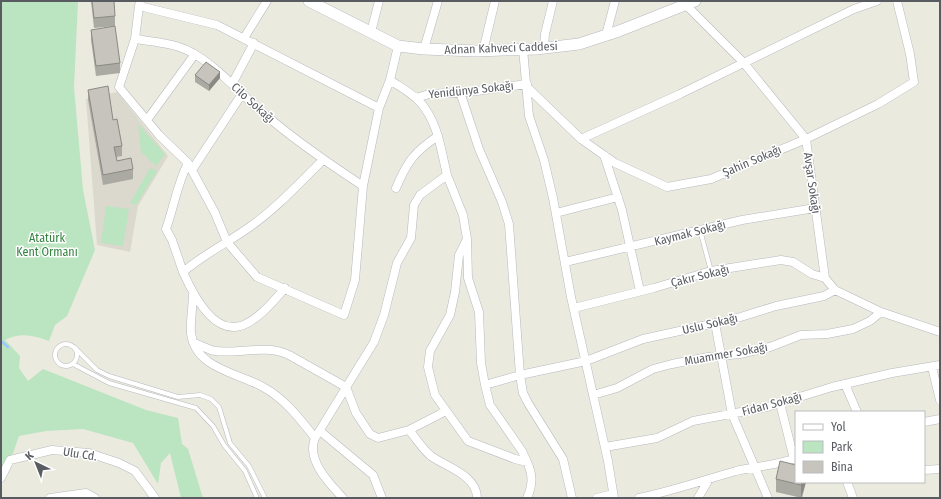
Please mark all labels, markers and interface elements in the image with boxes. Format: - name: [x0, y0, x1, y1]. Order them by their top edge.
- street label: Adnan Kahveci Caddesi: [444, 39, 558, 57]
- street label: Yenidünya Sokağı: [428, 79, 514, 101]
- street label: Cilo Sokağı: [228, 80, 278, 126]
- street label: Şahin Sokağı: [721, 142, 783, 180]
- street label: Avşar Sokağı: [801, 152, 823, 214]
- street label: Kaymak Sokağı: [653, 217, 727, 249]
- park label: Atatürk Kent Ormanı: [16, 231, 78, 259]
- street label: Çakır Sokağı: [669, 262, 731, 290]
- street label: Uslu Sokağı: [681, 311, 739, 337]
- street label: Muammer Sokağı: [683, 340, 769, 368]
- street label: Fidan Sokağı: [741, 389, 803, 419]
- legend: [795, 411, 925, 483]
- text: Yol: [831, 420, 846, 434]
- text: Park: [831, 440, 853, 454]
- north arrow: [16, 443, 56, 483]
- street label: Ulu Cd.: [62, 444, 98, 464]
- text: K: [23, 449, 37, 463]
- text: Bina: [831, 460, 853, 474]

